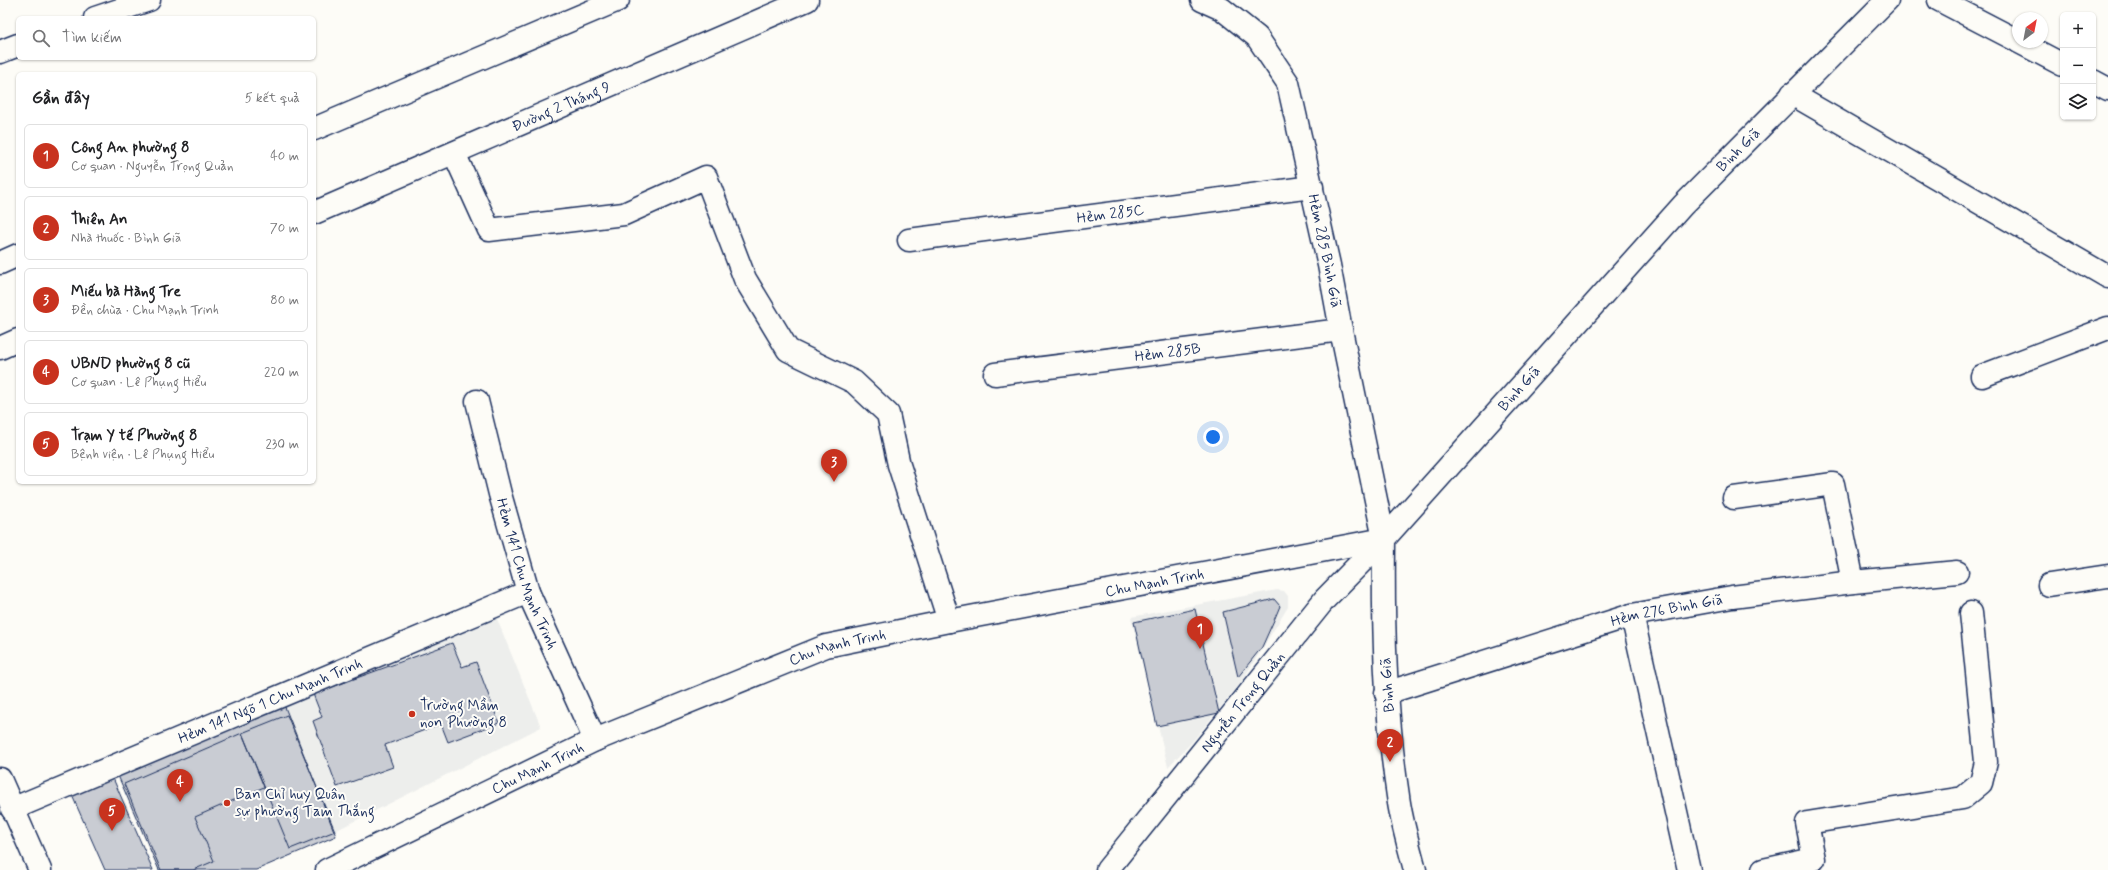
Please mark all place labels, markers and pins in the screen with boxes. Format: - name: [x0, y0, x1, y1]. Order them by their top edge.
- pin: 3: [821, 449, 847, 482]
- pin: 1: [1187, 616, 1213, 649]
- place label: Trường Mầm non Phường 8: [420, 696, 507, 734]
- marker: Trường Mầm non Phường 8: [407, 709, 417, 719]
- pin: 2: [1377, 729, 1403, 762]
- pin: 4: [167, 769, 193, 802]
- place label: Ban Chỉ huy Quân sự phường Tam Thắng: [235, 785, 375, 823]
- pin: 5: [99, 798, 125, 831]
- marker: Ban Chỉ huy Quân sự phường Tam Thắng: [222, 798, 232, 808]

